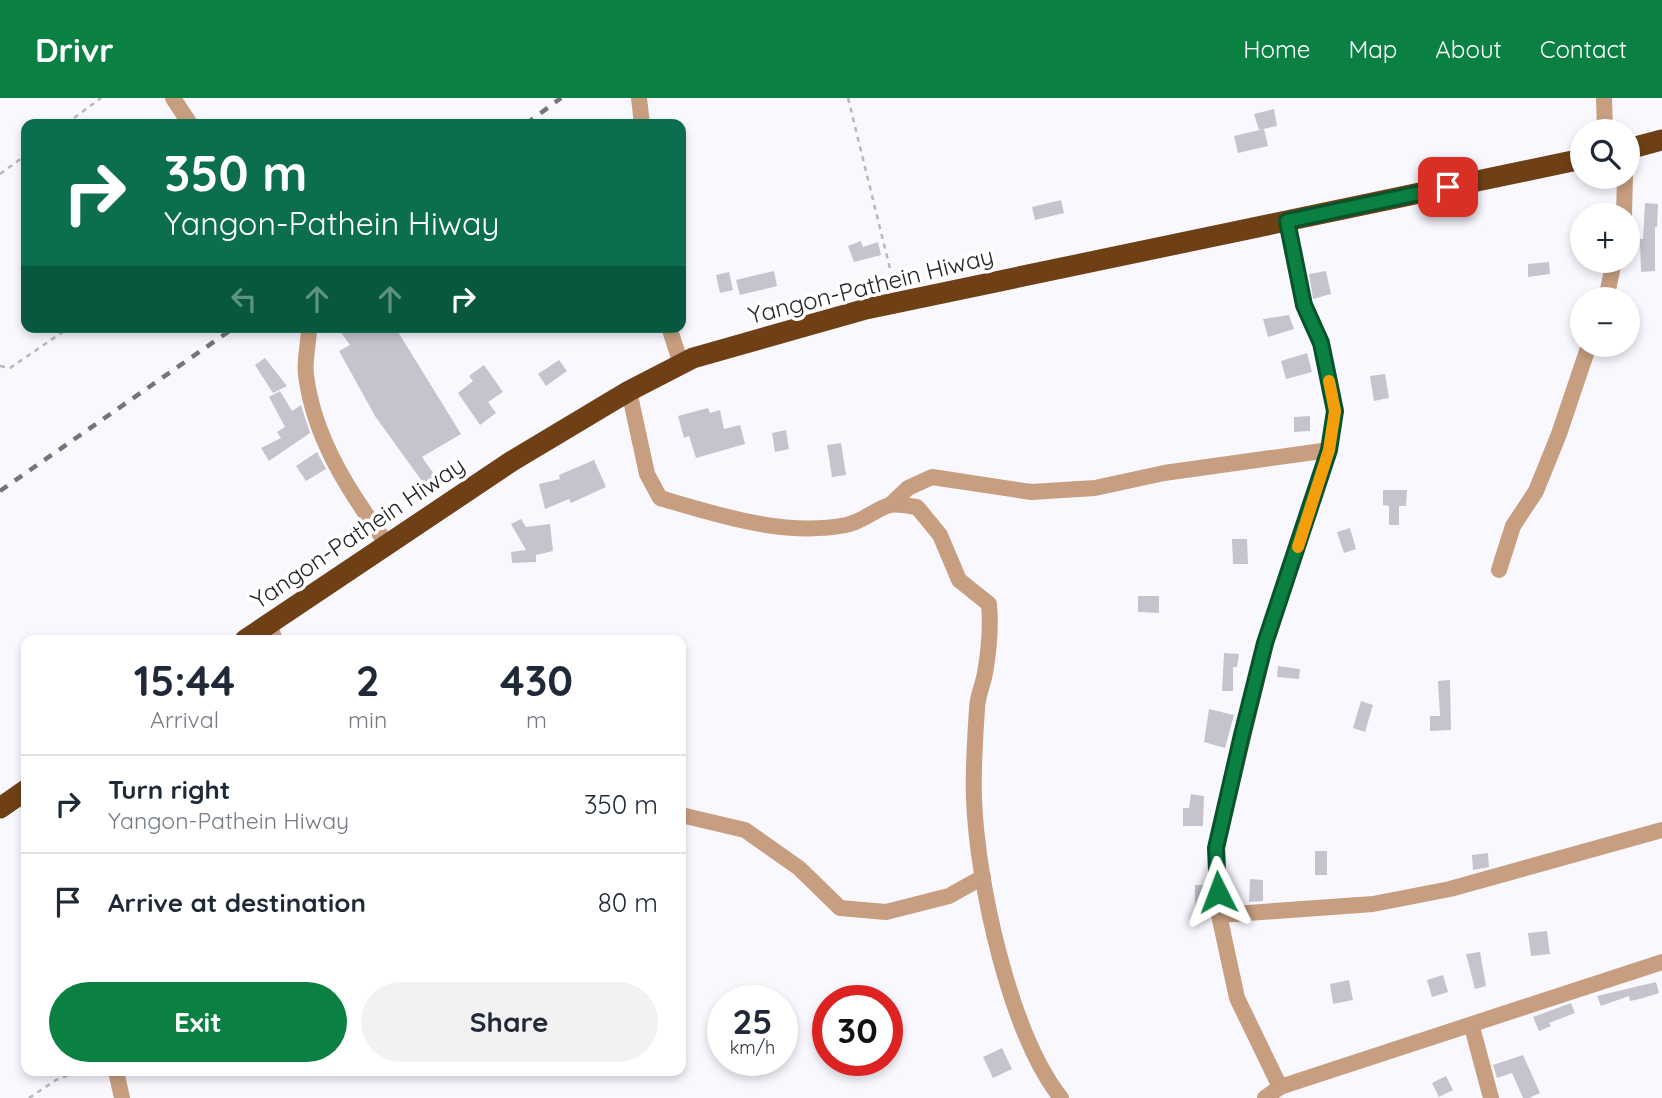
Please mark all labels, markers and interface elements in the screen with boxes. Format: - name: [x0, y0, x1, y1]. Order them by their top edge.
- text: Drivr: [35, 29, 114, 70]
- text: Home: [1243, 34, 1310, 64]
- text: Map: [1348, 34, 1397, 64]
- text: About: [1435, 34, 1502, 64]
- text: Contact: [1540, 34, 1627, 64]
- map controls: [1570, 119, 1640, 357]
- button: search: [1570, 119, 1640, 189]
- text: 350 m: [164, 142, 308, 203]
- icon: right: [49, 147, 140, 238]
- pin: [1418, 157, 1478, 217]
- icon: arrive: [1429, 168, 1467, 206]
- text: Yangon-Pathein Hiway: [164, 203, 500, 243]
- button: +: [1570, 203, 1640, 273]
- street label: Yangon-Pathein Hiway: [745, 240, 996, 330]
- icon: left: [225, 280, 263, 318]
- icon: ahead: [298, 280, 336, 318]
- icon: ahead: [371, 280, 409, 318]
- icon: right: [444, 280, 482, 318]
- button: −: [1570, 287, 1640, 357]
- street label: Yangon-Pathein Hiway: [245, 449, 470, 615]
- text: 15:44: [134, 654, 235, 707]
- text: 2: [356, 654, 380, 707]
- text: 430: [500, 654, 573, 707]
- text: Arrival: [150, 705, 219, 734]
- text: min: [348, 705, 387, 734]
- text: m: [526, 705, 547, 734]
- text: Turn right: [108, 773, 230, 806]
- icon: right: [49, 785, 87, 823]
- text: 350 m: [584, 788, 658, 821]
- text: Yangon-Pathein Hiway: [108, 806, 349, 835]
- position arrow: [1181, 855, 1255, 929]
- icon: arrive: [49, 883, 87, 921]
- text: Arrive at destination: [108, 886, 366, 919]
- text: 80 m: [598, 886, 658, 919]
- button: Exit: [49, 982, 347, 1062]
- button: Share: [361, 982, 658, 1062]
- speed limit sign: 30: [812, 985, 903, 1076]
- text: 25: [732, 999, 773, 1043]
- text: km/h: [730, 1036, 775, 1059]

